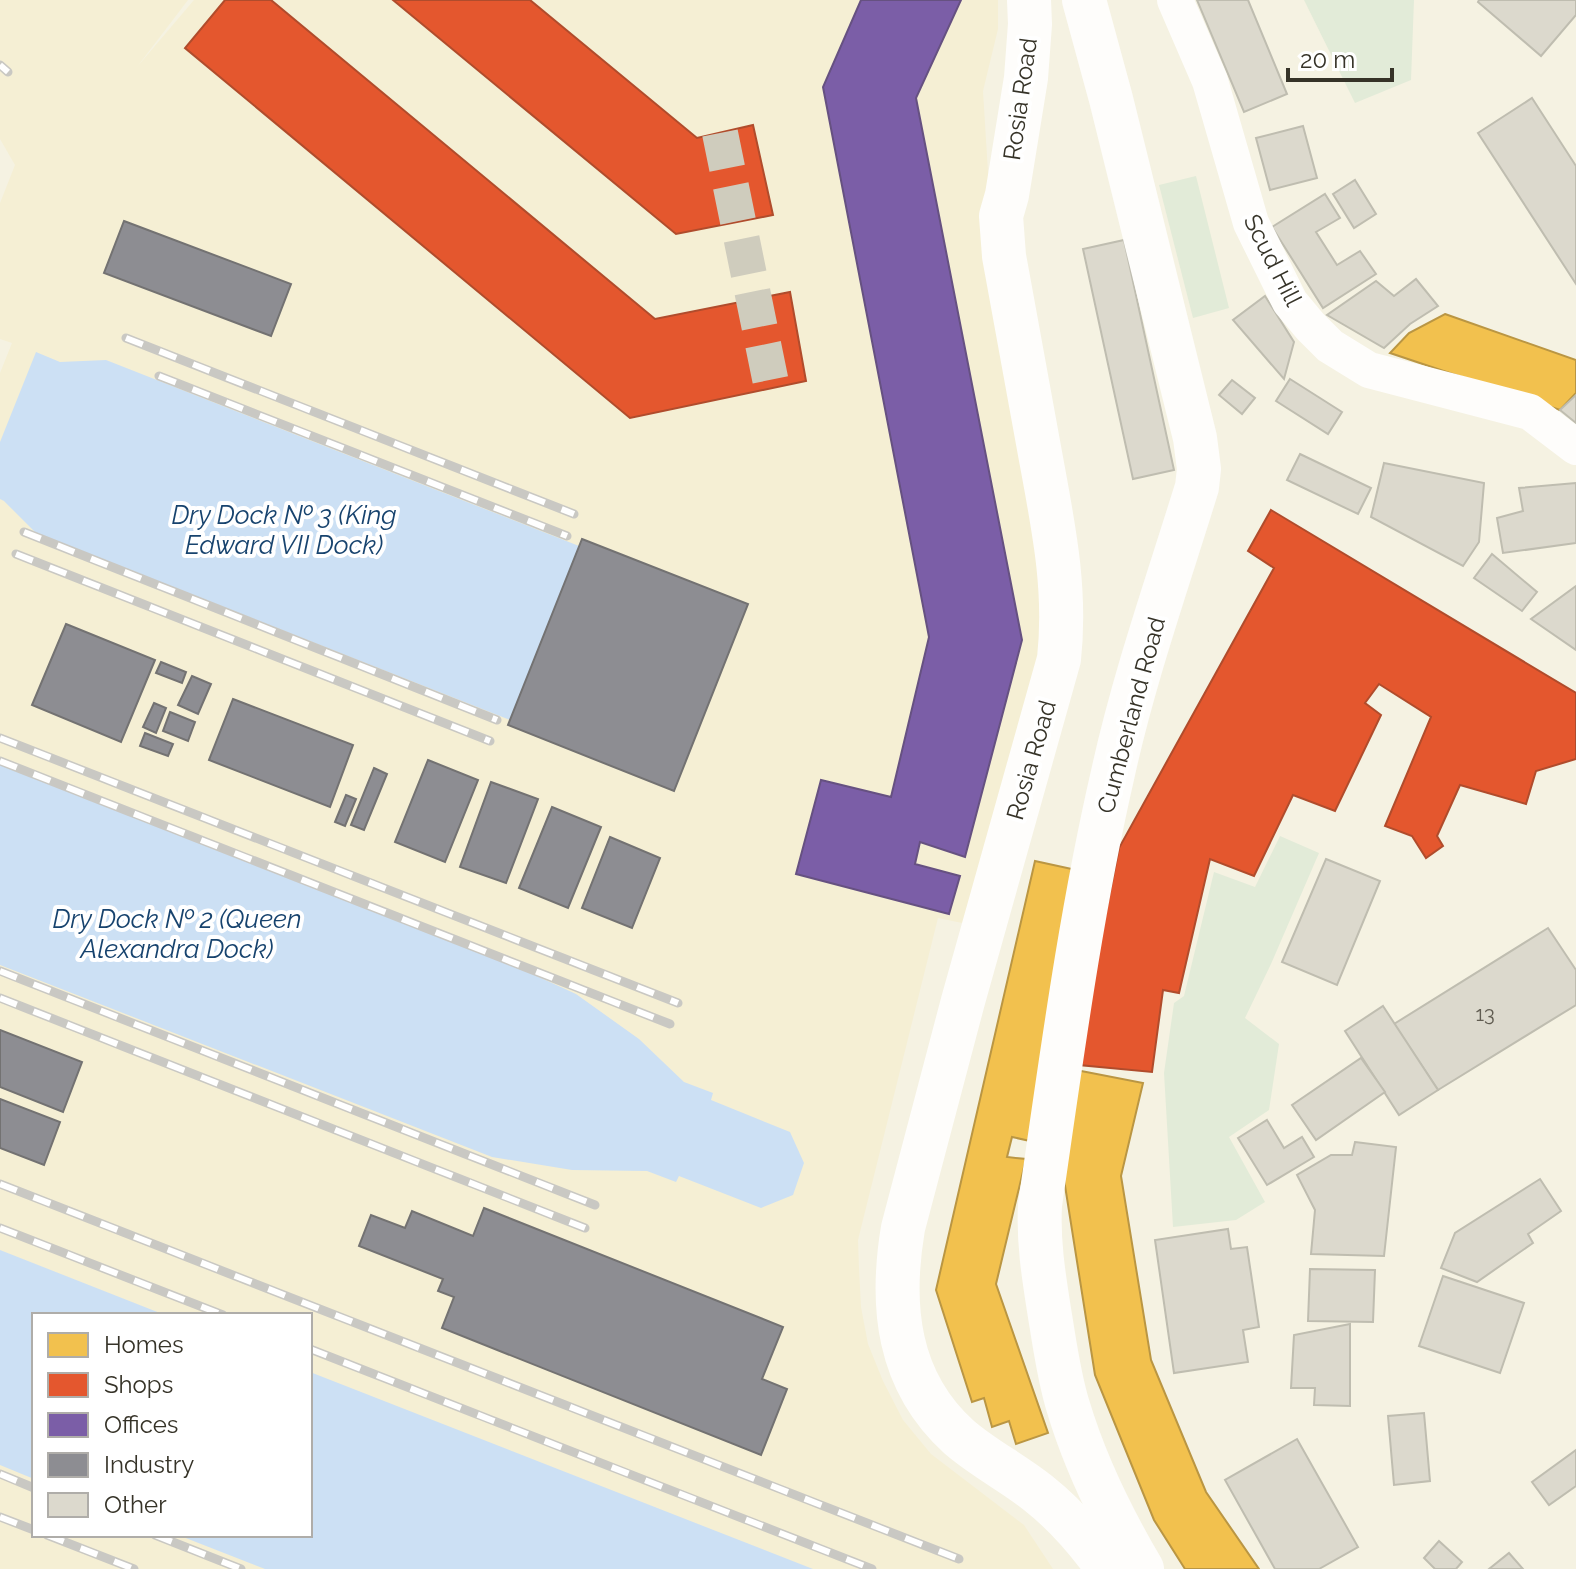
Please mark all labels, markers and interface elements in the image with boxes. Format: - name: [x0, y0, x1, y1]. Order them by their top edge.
- scale bar: [1288, 32, 1392, 82]
- street label: Rosia Road: [997, 36, 1043, 162]
- text: 20 m: [1300, 45, 1355, 74]
- street label: Scud Hill: [1238, 209, 1309, 311]
- water label: Dry Dock № 3 (King Edward VII Dock): [171, 500, 397, 560]
- street label: Cumberland Road: [1091, 614, 1171, 816]
- street label: Rosia Road: [1000, 697, 1062, 823]
- water label: Dry Dock № 2 (Queen Alexandra Dock): [53, 904, 302, 964]
- house number: 13: [1475, 1002, 1495, 1026]
- legend: [32, 1313, 312, 1537]
- text: Homes: [104, 1330, 184, 1359]
- text: Shops: [104, 1370, 173, 1399]
- text: Offices: [104, 1410, 178, 1439]
- text: Industry: [104, 1450, 194, 1479]
- text: Other: [104, 1490, 167, 1519]

